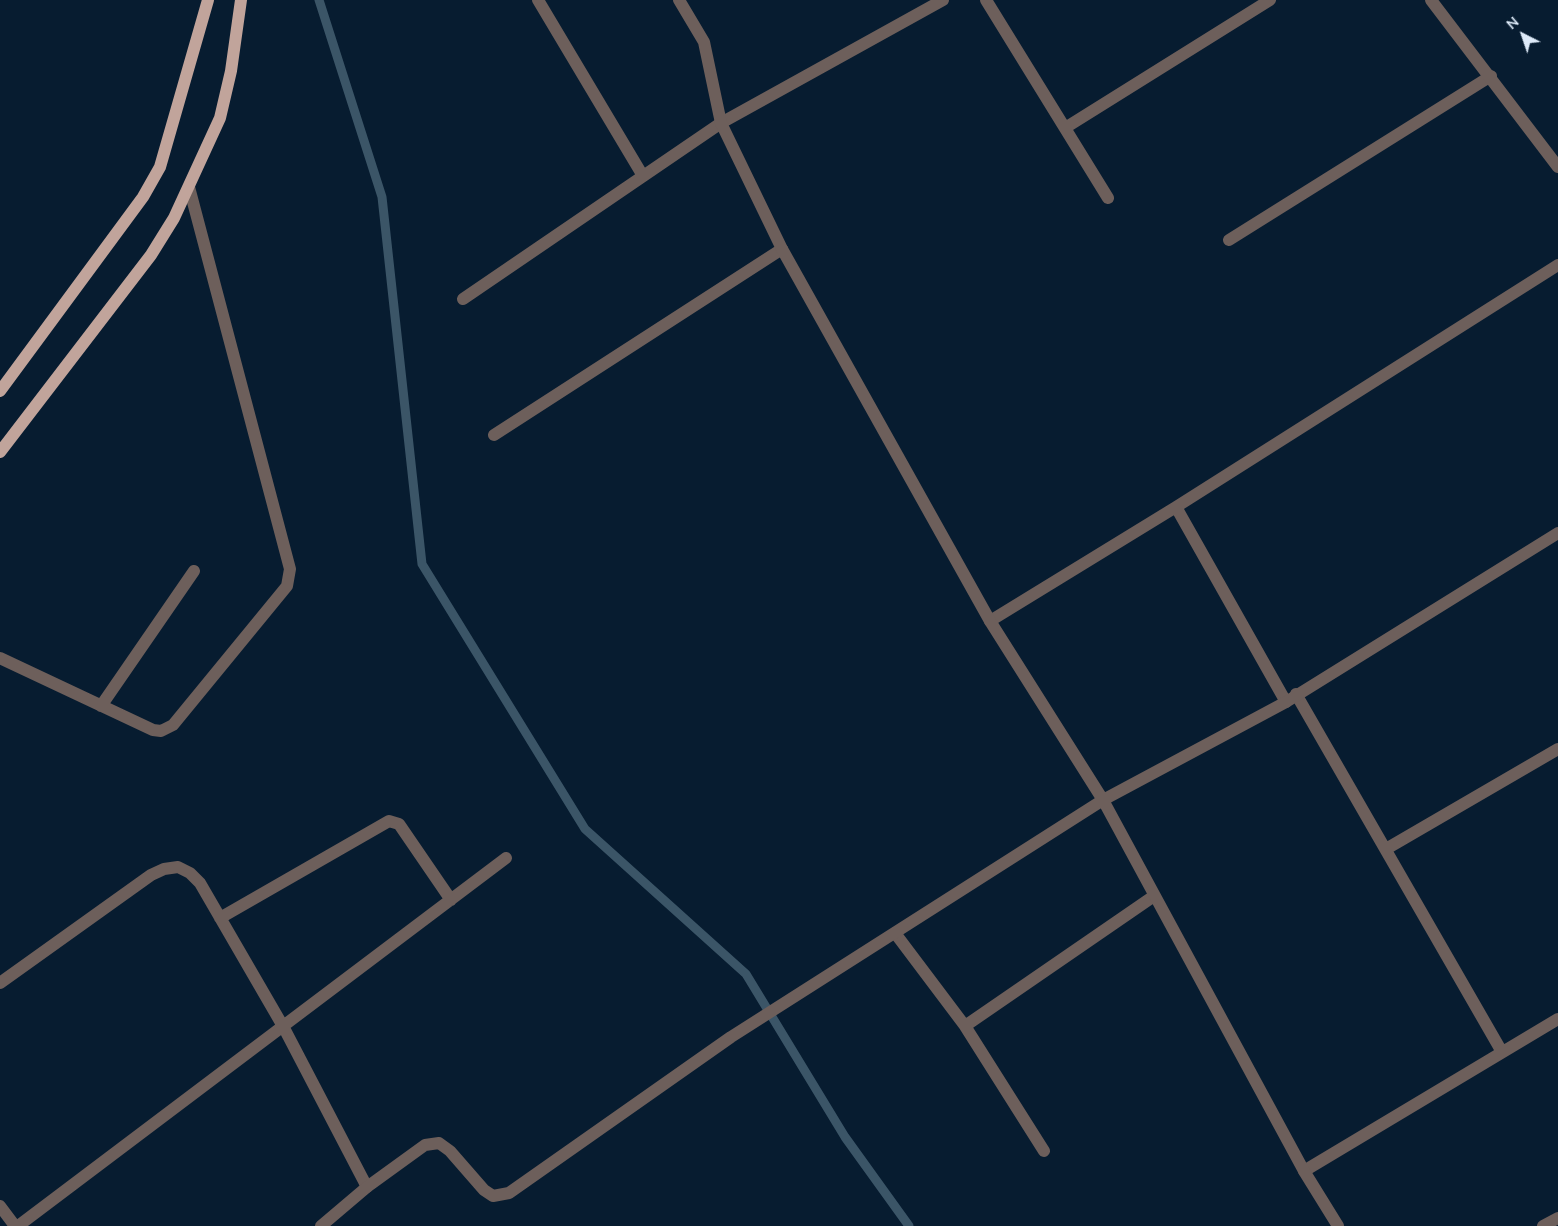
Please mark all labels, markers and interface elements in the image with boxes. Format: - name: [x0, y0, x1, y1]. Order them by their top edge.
- north arrow: [1498, 10, 1548, 60]
- text: N: [1503, 13, 1523, 34]

